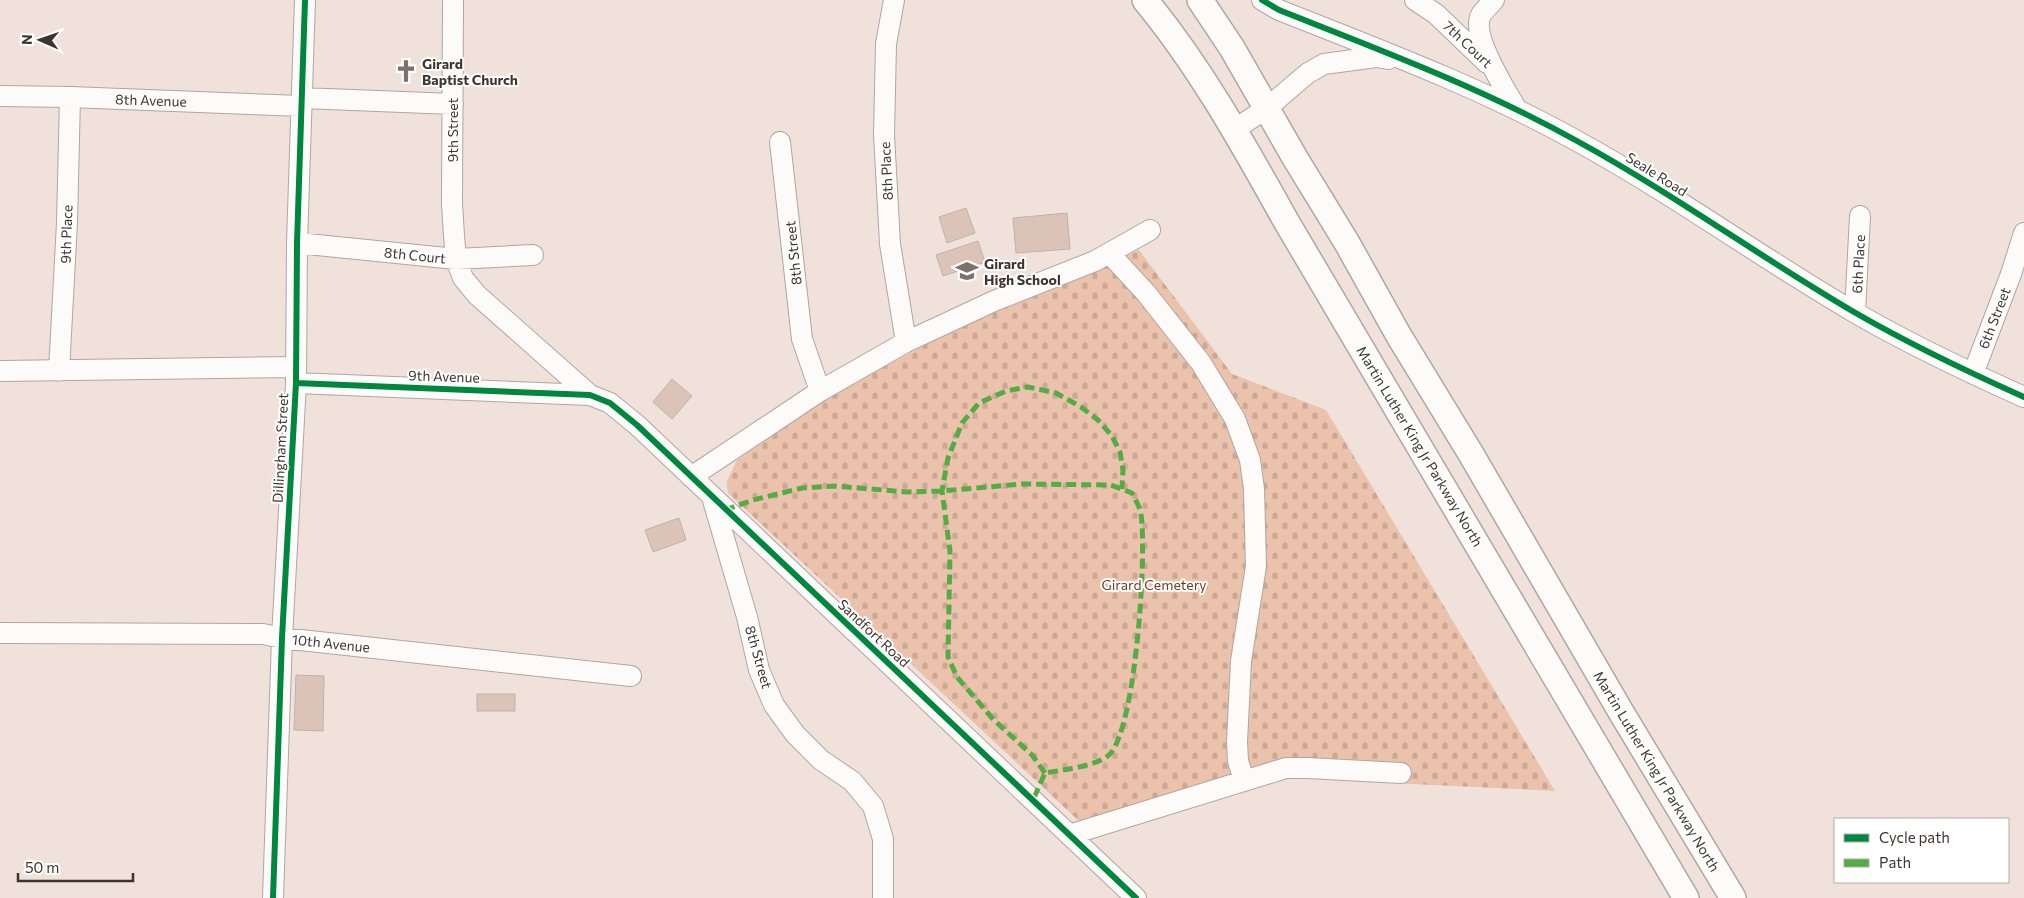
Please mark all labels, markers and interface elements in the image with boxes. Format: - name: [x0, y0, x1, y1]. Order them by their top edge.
- north arrow: [15, 15, 65, 65]
- street label: 7th Court: [1440, 17, 1496, 71]
- text: N: [18, 34, 35, 45]
- place label: Girard Baptist Church: [422, 55, 518, 88]
- church icon: Girard Baptist Church: [393, 58, 419, 84]
- street label: 8th Avenue: [115, 90, 187, 110]
- street label: 9th Street: [444, 97, 461, 162]
- street label: 8th Place: [876, 141, 896, 201]
- street label: Seale Road: [1623, 148, 1691, 200]
- street label: 9th Place: [56, 204, 76, 264]
- street label: 8th Street: [781, 220, 805, 286]
- street label: 6th Place: [1848, 234, 1868, 294]
- street label: 8th Court: [383, 243, 447, 267]
- place label: Girard High School: [984, 255, 1061, 288]
- school or university icon: Girard High School: [954, 258, 980, 284]
- street label: 6th Street: [1975, 285, 2014, 351]
- street label: Martin Luther King Jr Parkway North: [1353, 343, 1487, 549]
- street label: 9th Avenue: [408, 366, 480, 386]
- street label: Dillingham Street: [269, 392, 291, 503]
- park label: Girard Cemetery: [1101, 576, 1207, 593]
- street label: Sandfort Road: [835, 595, 913, 671]
- street label: 8th Street: [742, 624, 776, 691]
- street label: 10th Avenue: [291, 630, 371, 656]
- street label: Martin Luther King Jr Parkway North: [1590, 668, 1724, 874]
- legend: [1834, 818, 2009, 883]
- text: Cycle path: [1879, 828, 1950, 846]
- scale bar: [18, 850, 132, 882]
- text: Path: [1879, 853, 1911, 871]
- text: 50 m: [25, 858, 59, 876]

